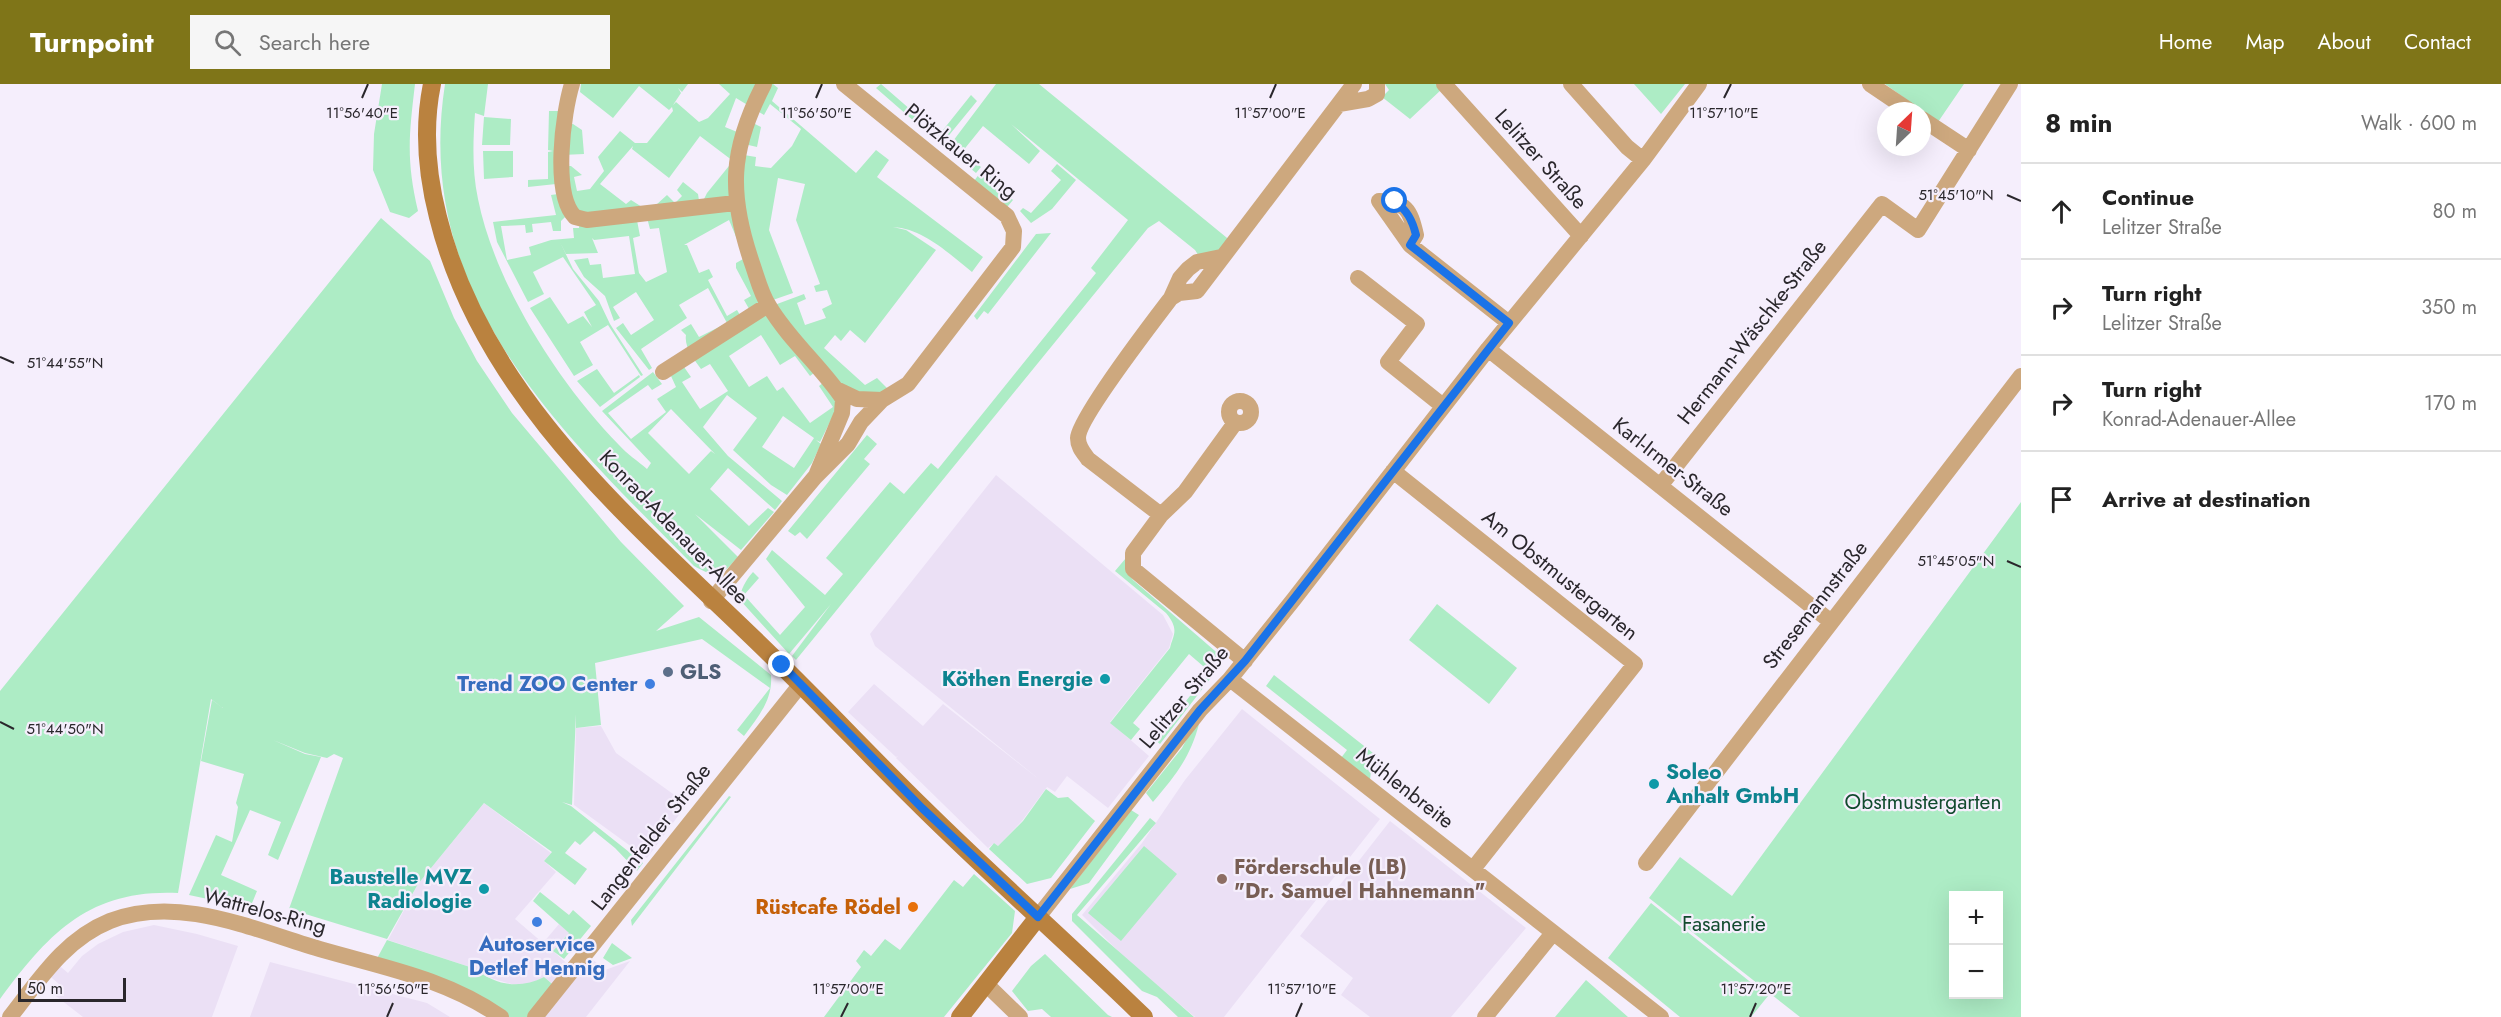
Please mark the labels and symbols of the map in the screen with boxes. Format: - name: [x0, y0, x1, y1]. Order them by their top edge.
- street label: Plötzkauer Ring: [898, 96, 1024, 206]
- text: 11°56'40"E: [326, 102, 398, 124]
- text: 11°56'50"E: [780, 102, 852, 124]
- text: 11°57'00"E: [1234, 102, 1306, 124]
- street label: Lelitzer Straße: [1488, 102, 1594, 216]
- text: 11°57'10"E: [1689, 102, 1759, 124]
- north arrow: [1877, 102, 1931, 156]
- text: 51°45'10"N: [1918, 184, 1994, 206]
- route start: [1381, 187, 1407, 213]
- street label: Hermann-Wäschke-Straße: [1670, 233, 1834, 431]
- text: 51°44'55"N: [27, 352, 103, 374]
- street label: Karl-Irmer-Straße: [1606, 410, 1740, 524]
- street label: Konrad-Adenauer-Allee: [592, 443, 756, 611]
- street label: Am Obstmustergarten: [1475, 502, 1645, 648]
- street label: Stresemannstraße: [1755, 534, 1875, 676]
- text: 51°45'05"N: [1918, 550, 1994, 572]
- street label: Lelitzer Straße: [1132, 639, 1236, 755]
- route end: [768, 651, 794, 677]
- place label: GLS: [680, 657, 721, 687]
- place label: Köthen Energie: [942, 664, 1093, 694]
- marker: GLS: [661, 665, 675, 679]
- place label: Trend ZOO Center: [457, 669, 638, 699]
- marker: Köthen Energie: [1098, 672, 1112, 686]
- marker: Trend ZOO Center: [643, 677, 657, 691]
- text: 51°44'50"N: [26, 718, 104, 740]
- street label: Mühlenbreite: [1350, 740, 1460, 836]
- street label: Langenfelder Straße: [584, 757, 718, 917]
- place label: Soleo Anhalt GmbH: [1665, 757, 1799, 811]
- marker: Soleo Anhalt GmbH: [1647, 777, 1661, 791]
- park label: Obstmustergarten: [1845, 787, 2001, 817]
- place label: Förderschule (LB) "Dr. Samuel Hahnemann": [1234, 852, 1485, 906]
- place label: Baustelle MVZ Radiologie: [330, 862, 472, 916]
- marker: Förderschule (LB) "Dr. Samuel Hahnemann": [1215, 872, 1229, 886]
- street label: Wattrelos-Ring: [200, 880, 330, 942]
- marker: Baustelle MVZ Radiologie: [477, 882, 491, 896]
- place label: Rüstcafe Rödel: [755, 892, 901, 922]
- marker: Rüstcafe Rödel: [906, 900, 920, 914]
- park label: Fasanerie: [1682, 909, 1766, 939]
- marker: Autoservice Detlef Hennig: [530, 915, 544, 929]
- place label: Autoservice Detlef Hennig: [469, 929, 605, 983]
- scale bar: [18, 975, 126, 1002]
- text: 11°56'50"E: [357, 978, 429, 1000]
- text: 11°57'00"E: [812, 978, 884, 1000]
- text: 11°57'10"E: [1267, 978, 1337, 1000]
- text: 11°57'20"E: [1720, 978, 1792, 1000]

